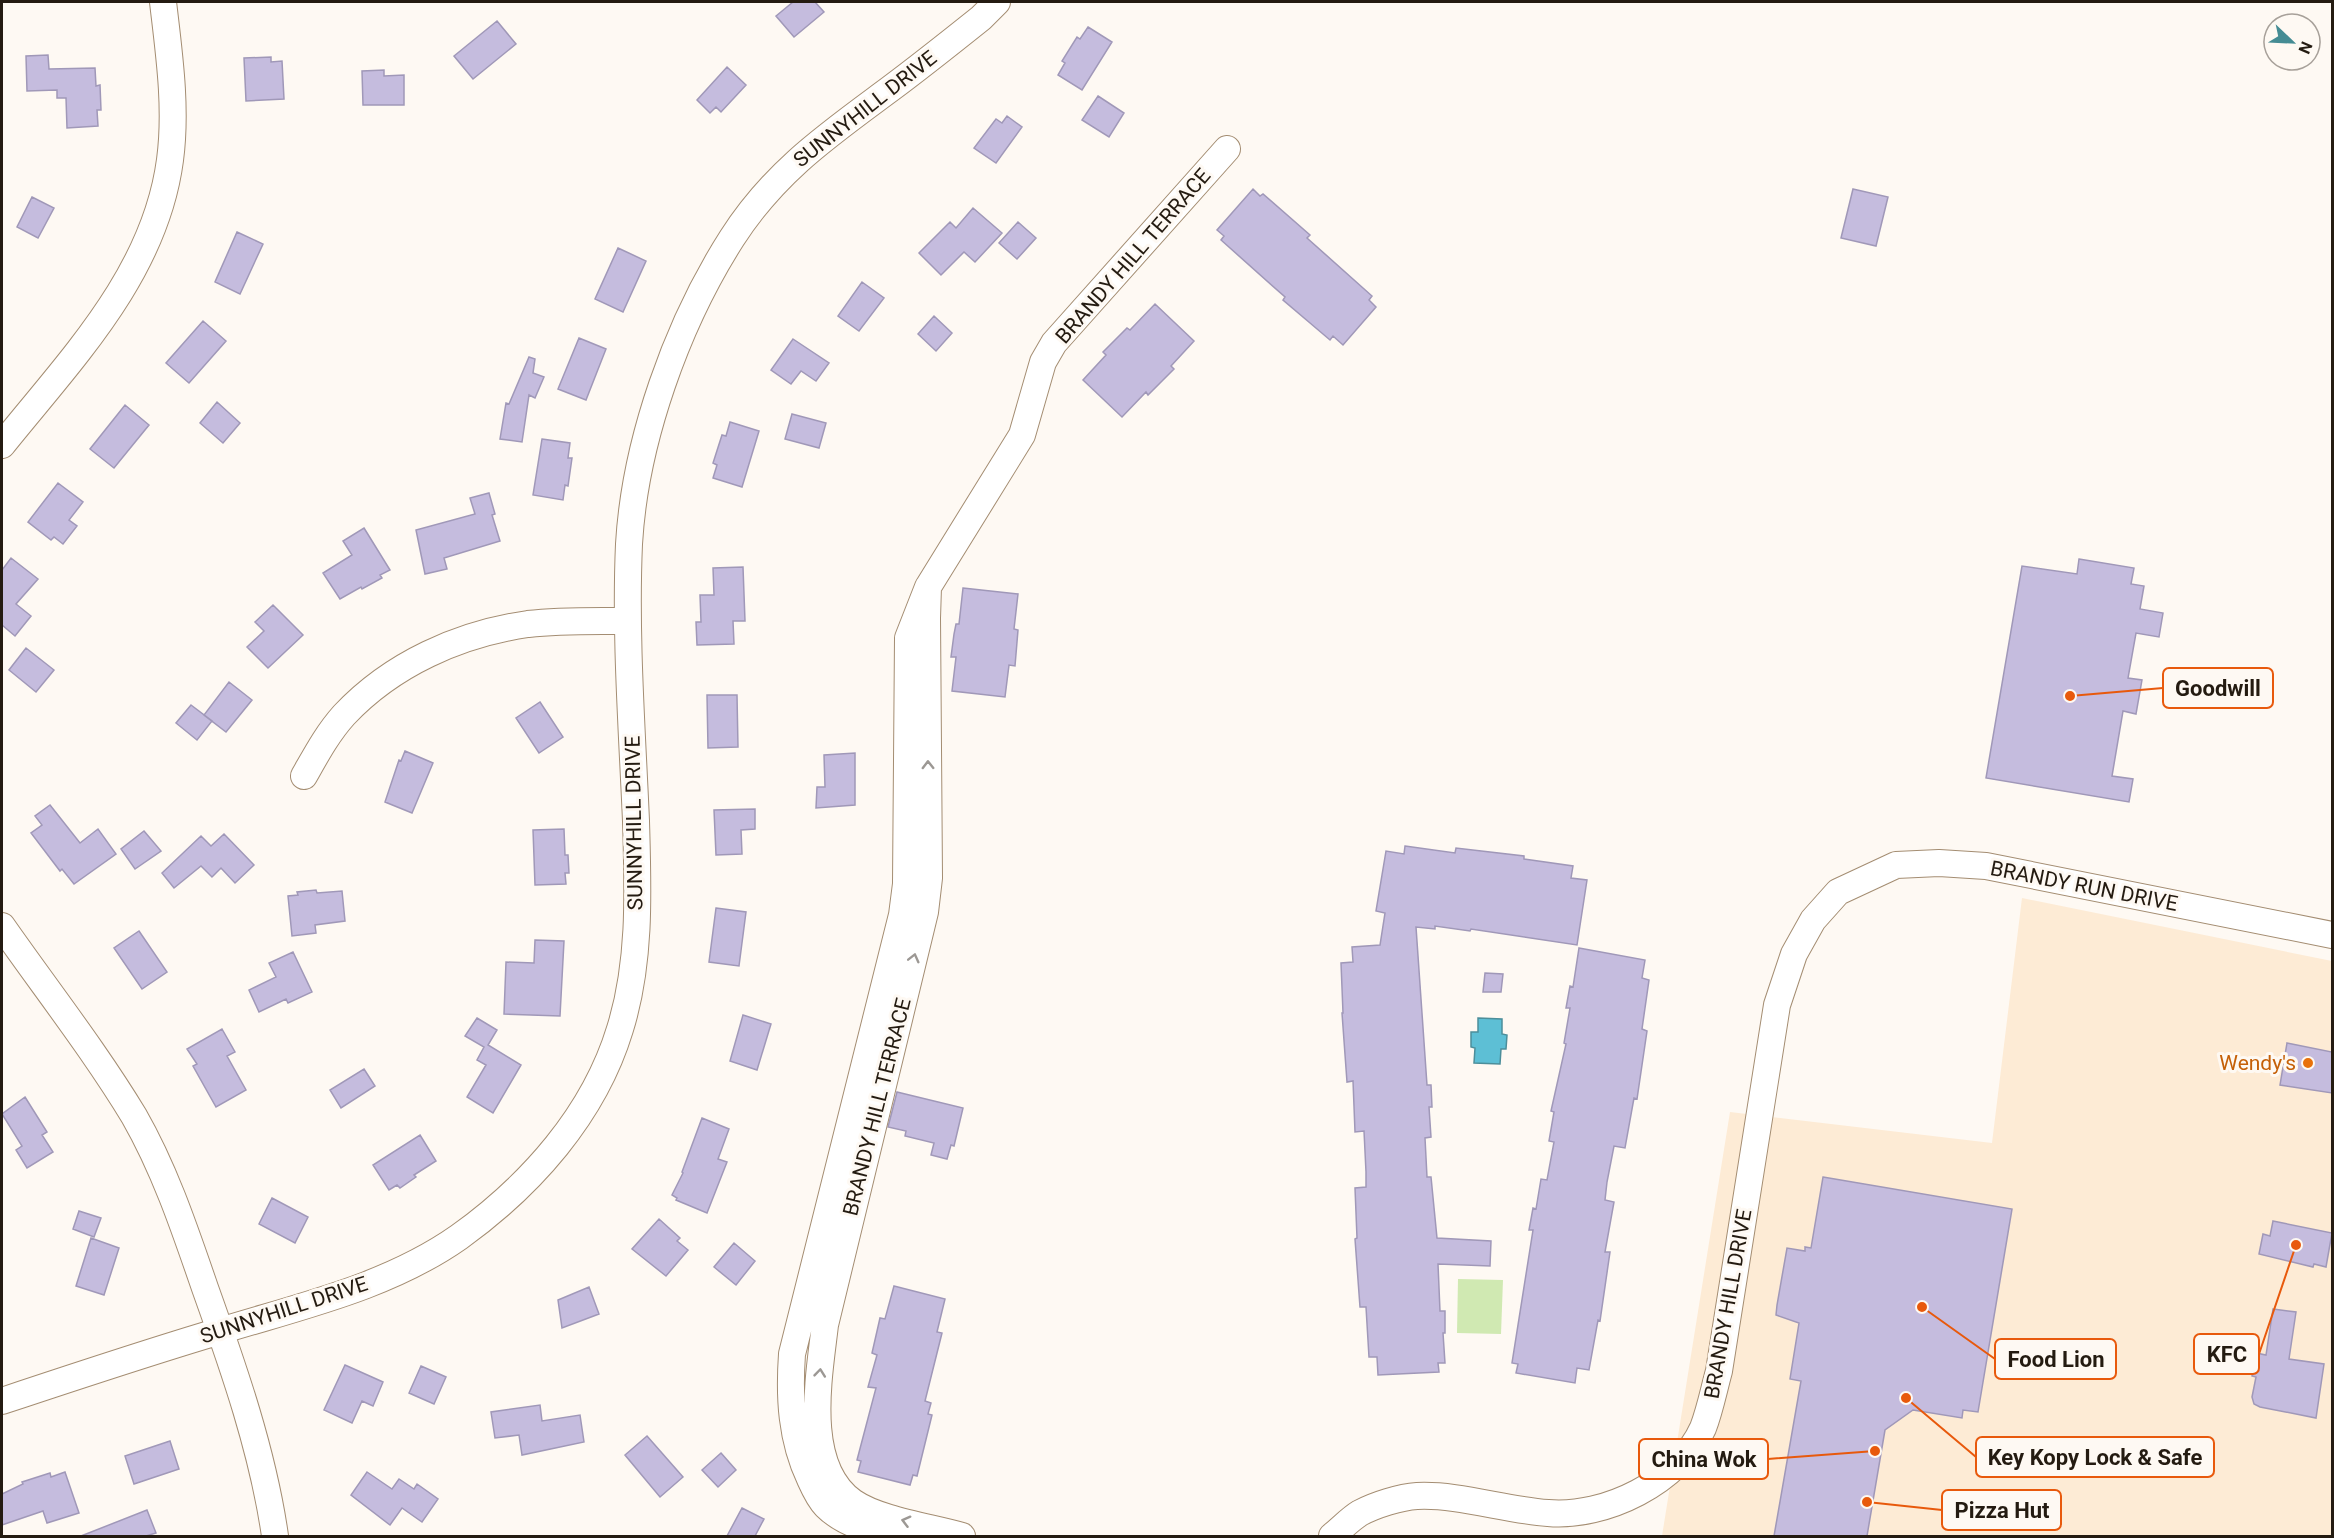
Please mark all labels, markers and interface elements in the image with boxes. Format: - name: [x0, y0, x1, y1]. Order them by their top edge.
- north arrow: [2262, 12, 2322, 72]
- text: N: [2294, 39, 2316, 57]
- street label: SUNNYHILL DRIVE: [789, 46, 941, 172]
- street label: BRANDY HILL TERRACE: [1051, 164, 1215, 348]
- callout: Goodwill: [2163, 668, 2273, 708]
- text: Goodwill: [2175, 676, 2261, 701]
- street label: SUNNYHILL DRIVE: [620, 735, 648, 911]
- one-way arrow: [922, 760, 934, 769]
- street label: BRANDY RUN DRIVE: [1988, 856, 2180, 916]
- one-way arrow: [906, 953, 919, 963]
- street label: BRANDY HILL TERRACE: [838, 996, 916, 1218]
- place label: Wendy's: [2219, 1051, 2296, 1075]
- marker: Wendy's: [2301, 1056, 2315, 1070]
- street label: BRANDY HILL DRIVE: [1699, 1207, 1757, 1401]
- street label: SUNNYHILL DRIVE: [197, 1272, 371, 1348]
- callout: KFC: [2194, 1334, 2259, 1374]
- callout: Food Lion: [1995, 1339, 2116, 1379]
- text: KFC: [2207, 1342, 2247, 1367]
- text: Food Lion: [2007, 1347, 2105, 1372]
- one-way arrow: [813, 1369, 826, 1378]
- callout: Key Kopy Lock & Safe: [1976, 1437, 2214, 1477]
- callout: China Wok: [1639, 1439, 1768, 1479]
- text: Key Kopy Lock & Safe: [1988, 1445, 2202, 1470]
- text: China Wok: [1651, 1447, 1757, 1472]
- callout: Pizza Hut: [1942, 1490, 2061, 1530]
- text: Pizza Hut: [1955, 1498, 2050, 1523]
- one-way arrow: [901, 1516, 911, 1528]

